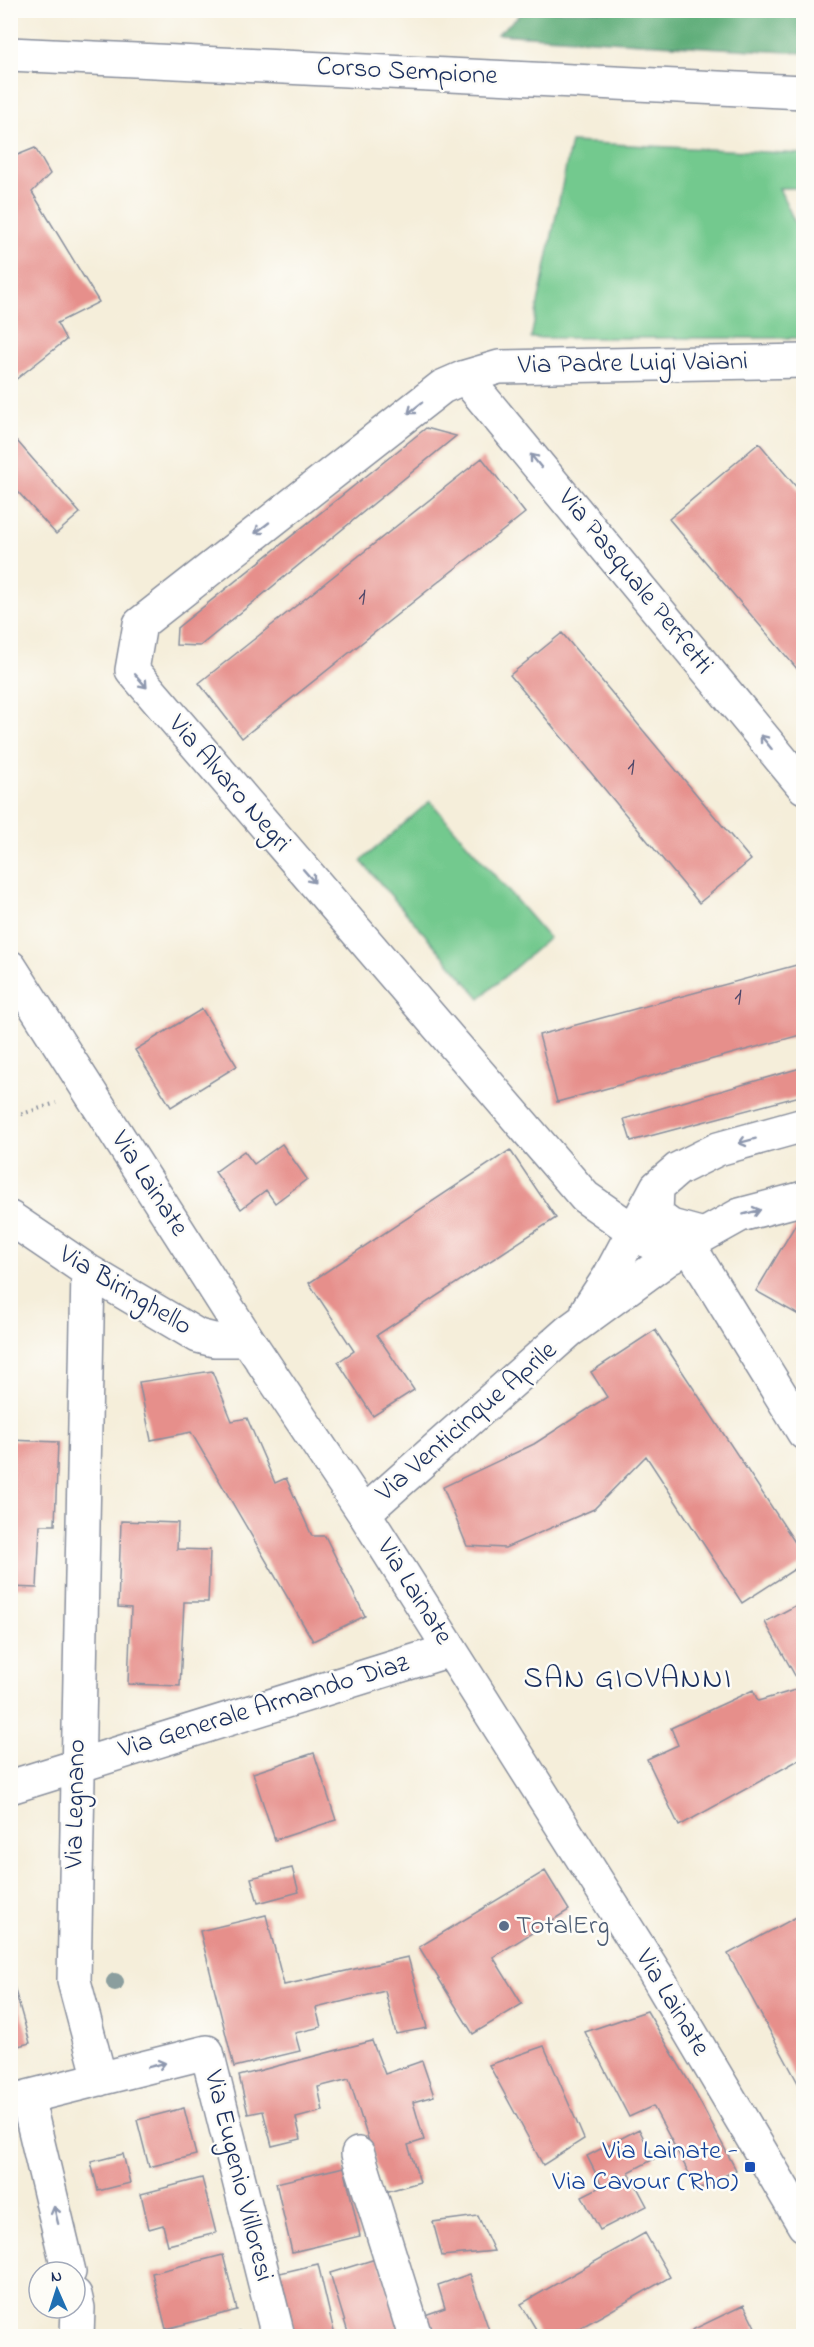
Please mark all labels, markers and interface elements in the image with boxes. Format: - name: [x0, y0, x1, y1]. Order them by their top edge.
- street label: Corso Sempione: [316, 48, 499, 96]
- street label: Via Padre Luigi Vaiani: [517, 342, 748, 386]
- one-way arrow: [408, 401, 424, 414]
- one-way arrow: [530, 454, 543, 470]
- street label: Via Pasquale Perfetti: [547, 480, 722, 683]
- one-way arrow: [254, 522, 270, 535]
- house number: 1: [358, 581, 366, 616]
- one-way arrow: [134, 673, 147, 689]
- street label: Via Alvaro Negri: [157, 706, 300, 861]
- one-way arrow: [760, 734, 773, 750]
- house number: 1: [627, 751, 635, 786]
- one-way arrow: [302, 868, 316, 883]
- house number: 1: [734, 981, 742, 1016]
- street label: Via Lainate: [100, 1123, 198, 1245]
- one-way arrow: [738, 1136, 757, 1147]
- one-way arrow: [742, 1206, 761, 1217]
- street label: Via Biringhello: [50, 1235, 199, 1346]
- street label: Via Venticinque Aprile: [367, 1332, 567, 1513]
- street label: Via Lainate: [365, 1530, 462, 1653]
- street label: Via Generale Armando Diaz: [113, 1644, 414, 1770]
- district label: SAN GIOVANNI: [523, 1658, 733, 1702]
- street label: Via Legnano: [55, 1739, 97, 1870]
- place label: TotalErg: [516, 1907, 610, 1946]
- marker: TotalErg: [497, 1919, 511, 1933]
- street label: Via Lainate: [624, 1941, 720, 2065]
- one-way arrow: [147, 2058, 166, 2070]
- street label: Via Eugenio Villoresi: [193, 2065, 283, 2286]
- place label: Via Lainate - Via Cavour (Rho): [551, 2132, 738, 2202]
- marker: Via Lainate - Via Cavour (Rho): [743, 2160, 757, 2174]
- one-way arrow: [49, 2206, 61, 2225]
- north arrow: [27, 2260, 87, 2320]
- text: N: [50, 2265, 63, 2289]

